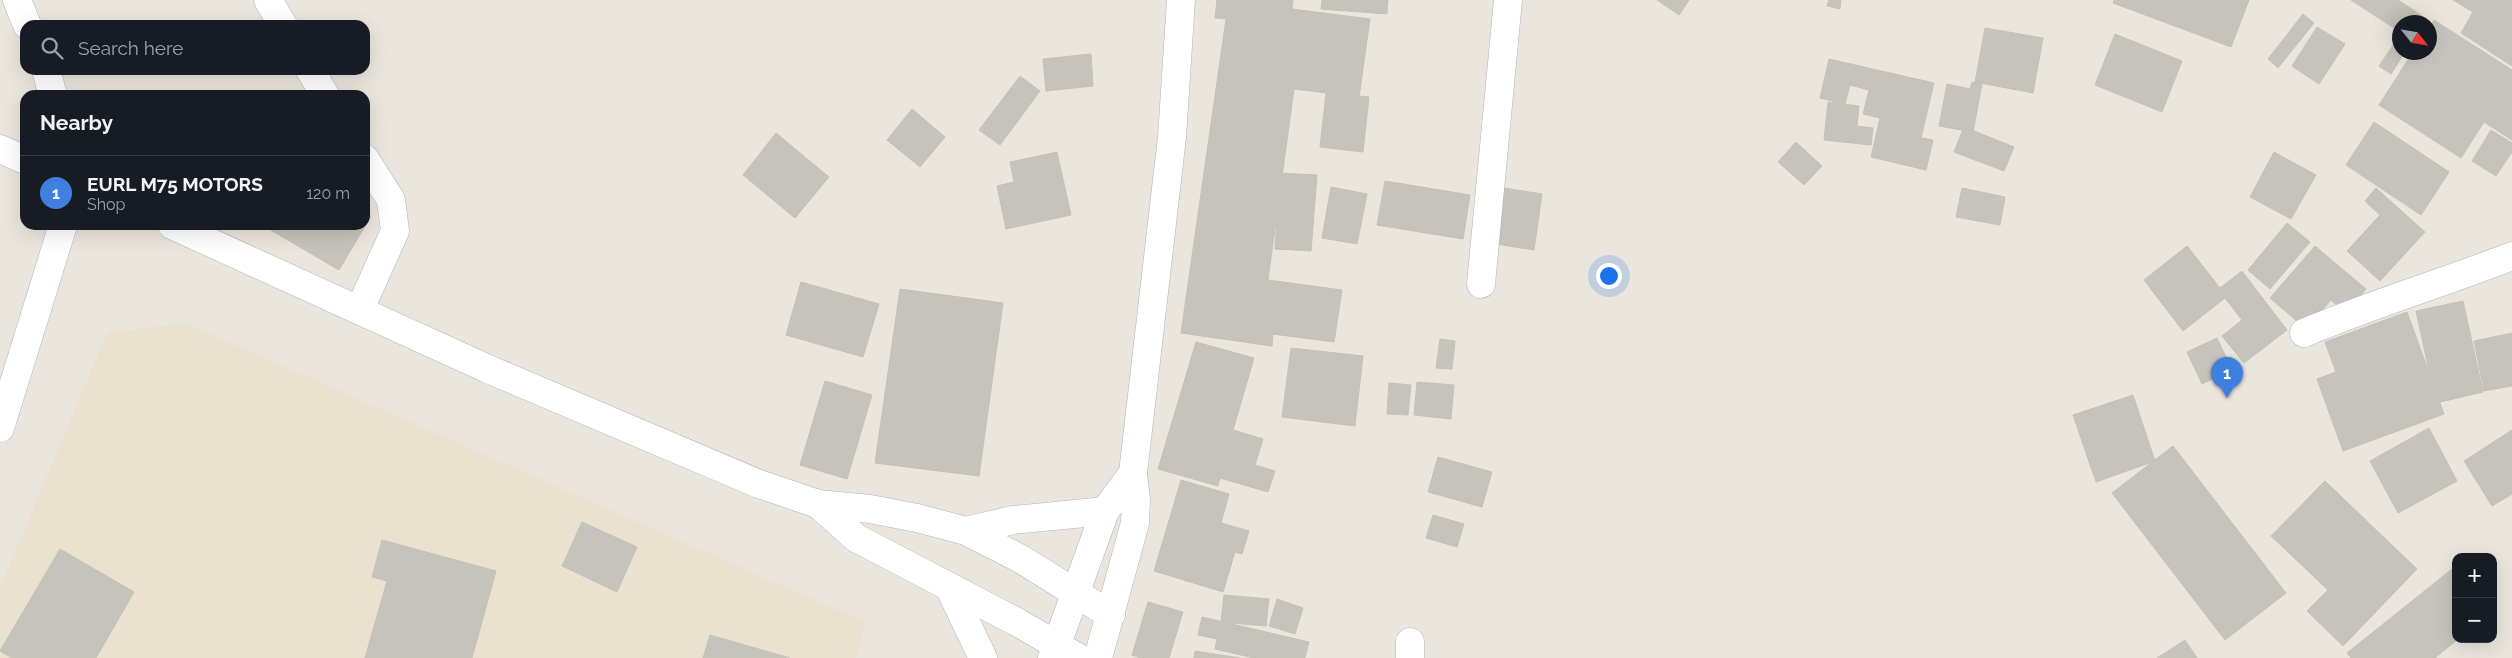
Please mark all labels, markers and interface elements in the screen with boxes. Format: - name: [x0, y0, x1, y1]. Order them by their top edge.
- north arrow: [2392, 15, 2437, 60]
- search box: [20, 20, 370, 75]
- icon: search: [38, 34, 66, 62]
- text: Search here: [78, 37, 184, 59]
- text: Nearby: [40, 110, 113, 135]
- text: EURL M75 MOTORS: [87, 173, 263, 195]
- text: 1: [52, 184, 60, 203]
- text: 120 m: [306, 184, 350, 203]
- text: Shop: [87, 195, 125, 214]
- your location: [1596, 263, 1622, 289]
- pin: 1: [2211, 357, 2243, 398]
- map controls: [2452, 553, 2497, 643]
- button: +: [2452, 553, 2497, 598]
- button: −: [2452, 598, 2497, 643]

